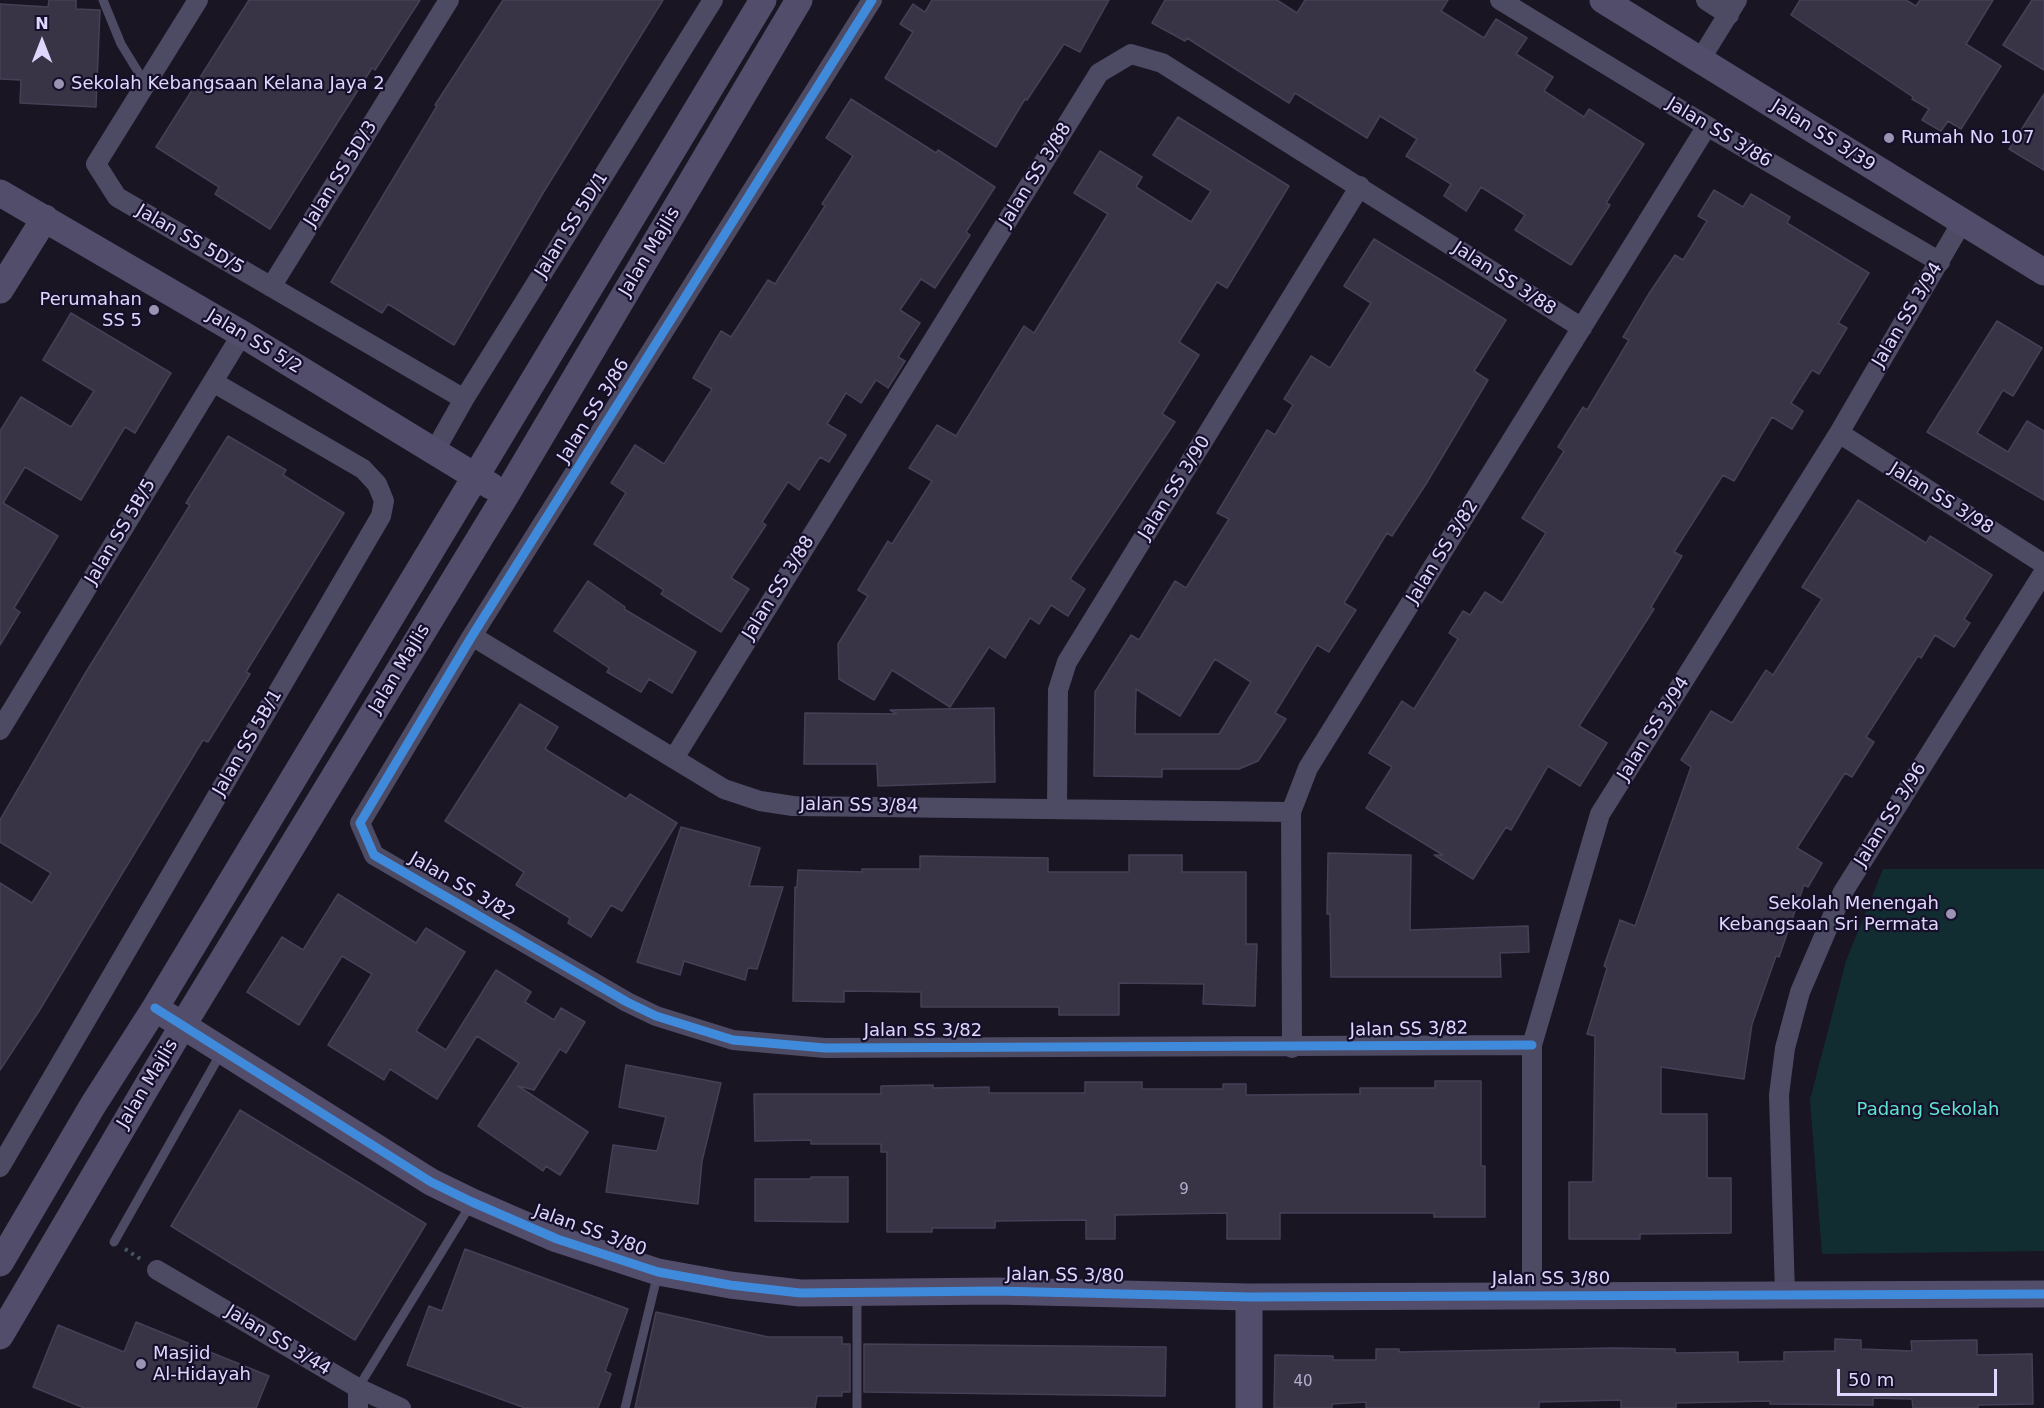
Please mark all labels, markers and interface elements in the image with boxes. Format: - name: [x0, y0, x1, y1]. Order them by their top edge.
- north arrow: [12, 12, 72, 72]
- text: N: [35, 14, 49, 33]
- place label: Sekolah Kebangsaan Kelana Jaya 2: [71, 73, 385, 95]
- marker: Sekolah Kebangsaan Kelana Jaya 2: [52, 77, 66, 91]
- street label: Jalan SS 3/86: [1663, 93, 1775, 173]
- street label: Jalan SS 3/39: [1767, 95, 1879, 177]
- street label: Jalan SS 5D/3: [300, 117, 382, 231]
- street label: Jalan SS 3/88: [995, 119, 1077, 231]
- place label: Rumah No 107: [1901, 127, 2034, 149]
- marker: Rumah No 107: [1882, 131, 1896, 145]
- street label: Jalan SS 5D/1: [531, 168, 613, 282]
- street label: Jalan SS 5D/5: [132, 200, 248, 280]
- street label: Jalan Majlis: [615, 203, 685, 301]
- street label: Jalan SS 3/88: [1448, 238, 1560, 320]
- street label: Jalan SS 3/94: [1868, 259, 1948, 371]
- place label: Perumahan SS 5: [39, 289, 142, 332]
- marker: Perumahan SS 5: [147, 303, 161, 317]
- street label: Jalan SS 5/2: [203, 305, 305, 379]
- street label: Jalan SS 3/86: [553, 355, 635, 467]
- street label: Jalan SS 3/90: [1134, 432, 1216, 544]
- street label: Jalan SS 3/98: [1885, 458, 1997, 540]
- street label: Jalan SS 5B/5: [81, 475, 161, 589]
- street label: Jalan SS 3/82: [1402, 496, 1484, 608]
- street label: Jalan SS 3/88: [738, 532, 820, 644]
- street label: Jalan Majlis: [365, 620, 435, 718]
- street label: Jalan SS 3/94: [1613, 673, 1695, 785]
- street label: Jalan SS 5B/1: [209, 686, 287, 800]
- street label: Jalan SS 3/96: [1850, 759, 1932, 871]
- street label: Jalan SS 3/84: [800, 794, 918, 818]
- street label: Jalan SS 3/82: [405, 848, 519, 926]
- place label: Sekolah Menengah Kebangsaan Sri Permata: [1719, 893, 1939, 936]
- marker: Sekolah Menengah Kebangsaan Sri Permata: [1944, 907, 1958, 921]
- street label: Jalan SS 3/82: [1350, 1018, 1468, 1042]
- street label: Jalan SS 3/82: [864, 1020, 982, 1042]
- street label: Jalan Majlis: [113, 1035, 183, 1133]
- park label: Padang Sekolah: [1857, 1099, 1999, 1121]
- house number: 9: [1179, 1181, 1189, 1199]
- street label: Jalan SS 3/80: [531, 1201, 649, 1261]
- street label: Jalan SS 3/80: [1006, 1264, 1124, 1288]
- street label: Jalan SS 3/80: [1492, 1268, 1610, 1290]
- street label: Jalan SS 3/44: [222, 1301, 334, 1381]
- place label: Masjid Al-Hidayah: [153, 1343, 251, 1386]
- marker: Masjid Al-Hidayah: [134, 1357, 148, 1371]
- scale bar: [1840, 1357, 2000, 1395]
- text: 50 m: [1848, 1369, 1894, 1390]
- house number: 40: [1293, 1373, 1313, 1391]

